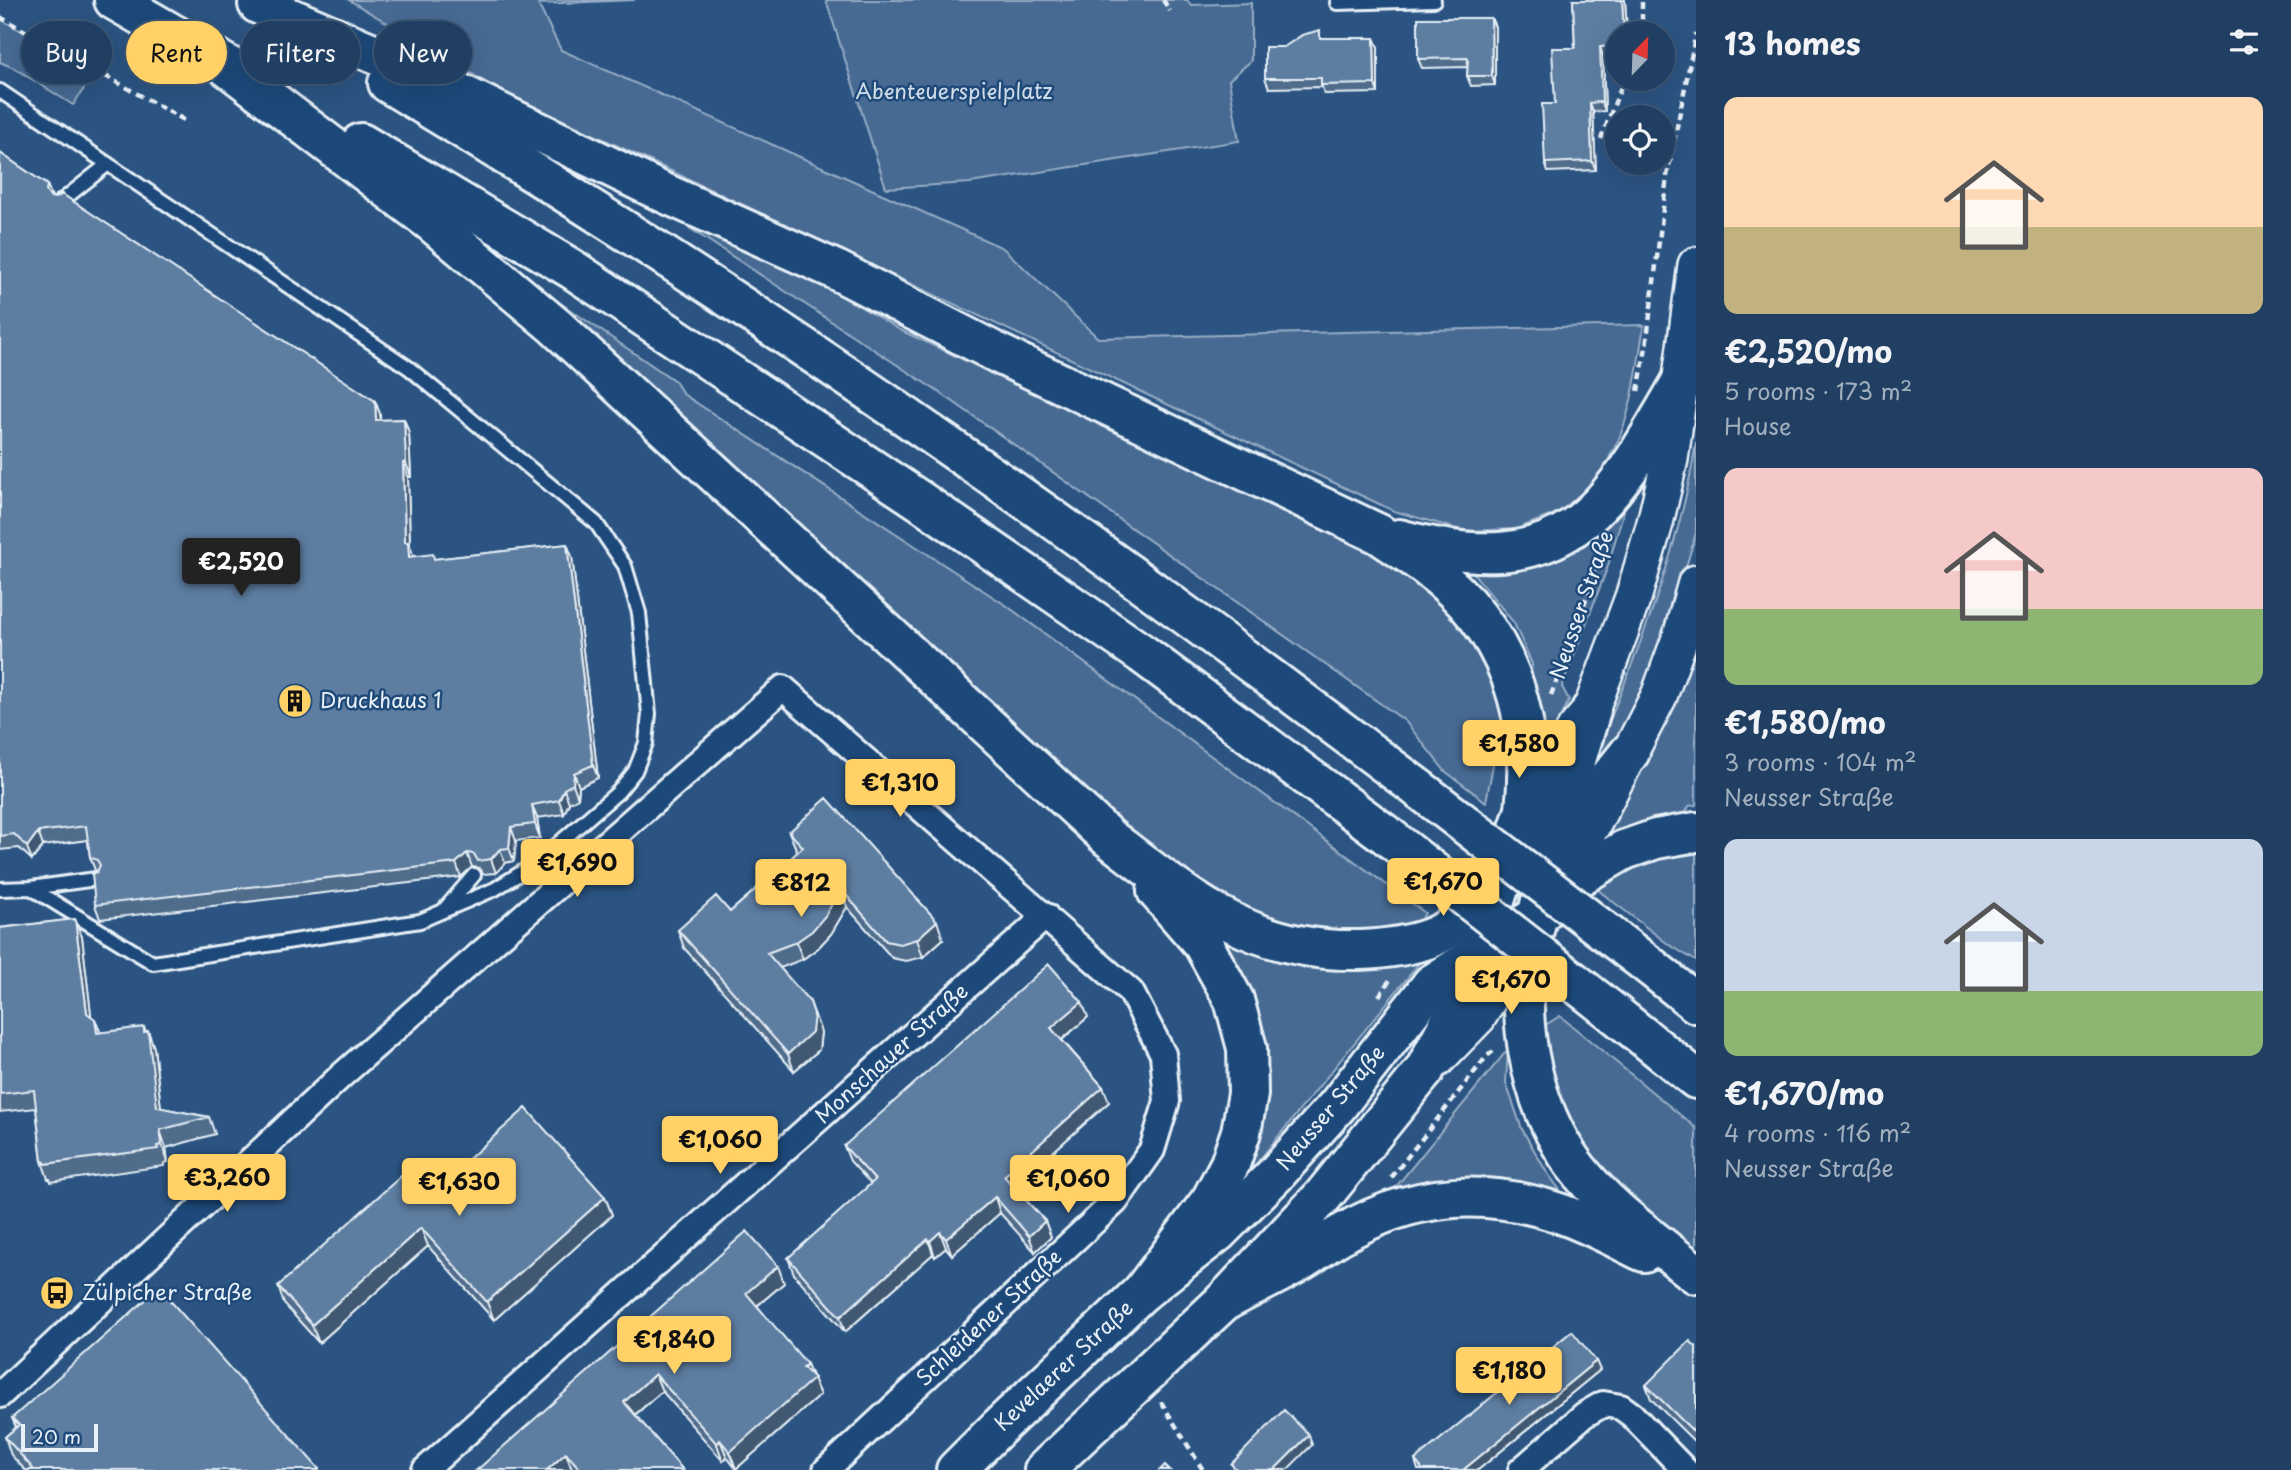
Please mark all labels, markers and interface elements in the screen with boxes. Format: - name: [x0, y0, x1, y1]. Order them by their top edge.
- text: 13 homes: [1724, 20, 1861, 65]
- chip: Buy: [21, 21, 112, 84]
- chip: Rent: [126, 21, 227, 84]
- chip: Filters: [241, 21, 360, 84]
- chip: New: [374, 21, 472, 84]
- north arrow: [1605, 21, 1675, 91]
- map controls: [1605, 21, 1675, 175]
- icon: filters: [2225, 23, 2263, 61]
- park label: Abenteuerspielplatz: [855, 74, 1053, 106]
- button: locate: [1605, 105, 1675, 175]
- icon: home: [1931, 142, 2057, 268]
- text: €2,520/mo: [1724, 328, 1892, 373]
- text: 5 rooms · 173 m²: [1724, 373, 1912, 408]
- text: House: [1724, 408, 1791, 443]
- icon: home: [1931, 513, 2057, 639]
- street label: Neusser Straße: [1540, 526, 1620, 683]
- pin: €2,520: [184, 538, 298, 598]
- text: €2,520: [198, 543, 284, 578]
- building icon: Druckhaus 1: [276, 682, 314, 720]
- place label: Druckhaus 1: [320, 683, 442, 715]
- text: €1,580/mo: [1724, 699, 1886, 744]
- pin: €1,580: [1462, 720, 1576, 780]
- text: €1,580: [1479, 725, 1559, 760]
- text: 3 rooms · 104 m²: [1724, 744, 1917, 779]
- pin: €1,310: [843, 760, 957, 819]
- text: €1,310: [861, 764, 939, 799]
- text: Neusser Straße: [1724, 779, 1894, 814]
- pin: €1,690: [520, 839, 634, 899]
- text: €1,690: [537, 844, 617, 879]
- pin: €1,670: [1386, 858, 1500, 918]
- pin: €812: [760, 860, 842, 919]
- text: €1,670: [1403, 863, 1483, 898]
- text: €812: [771, 864, 831, 899]
- icon: home: [1931, 884, 2057, 1010]
- pin: €1,670: [1454, 956, 1568, 1016]
- text: €1,670: [1471, 961, 1551, 996]
- street label: Monschauer Straße: [807, 975, 975, 1130]
- street label: Neusser Straße: [1267, 1037, 1392, 1176]
- text: €1,670/mo: [1724, 1070, 1884, 1115]
- text: 4 rooms · 116 m²: [1724, 1115, 1911, 1150]
- pin: €1,060: [663, 1116, 777, 1176]
- text: €1,060: [678, 1121, 762, 1156]
- text: Neusser Straße: [1724, 1150, 1894, 1185]
- pin: €3,260: [170, 1154, 284, 1214]
- pin: €1,060: [1011, 1156, 1125, 1215]
- pin: €1,630: [402, 1158, 516, 1218]
- text: €3,260: [184, 1159, 270, 1194]
- text: €1,060: [1026, 1160, 1110, 1195]
- text: €1,630: [418, 1163, 500, 1198]
- street label: Schleidener Straße: [908, 1240, 1068, 1393]
- bus stop icon: Zülpicher Straße: [38, 1274, 76, 1312]
- place label: Zülpicher Straße: [82, 1275, 252, 1307]
- street label: Kevelaerer Straße: [986, 1291, 1139, 1438]
- pin: €1,840: [617, 1316, 731, 1376]
- text: €1,840: [633, 1321, 715, 1356]
- pin: €1,180: [1452, 1348, 1566, 1407]
- text: €1,180: [1472, 1352, 1546, 1387]
- scale bar: [21, 1421, 98, 1453]
- text: 20 m: [32, 1422, 81, 1450]

